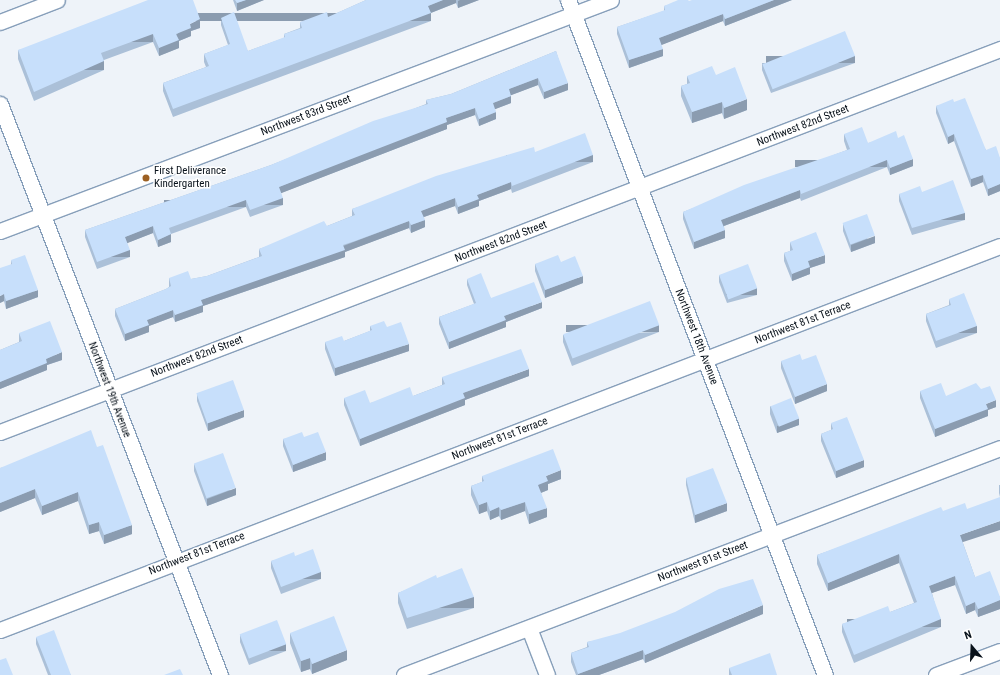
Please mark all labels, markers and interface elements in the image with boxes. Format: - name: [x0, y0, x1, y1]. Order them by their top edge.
- street label: Northwest 83rd Street: [259, 93, 353, 139]
- street label: Northwest 82nd Street: [755, 102, 851, 150]
- place label: First Deliverance Kindergarten: [154, 165, 226, 191]
- marker: First Deliverance Kindergarten: [141, 173, 151, 183]
- street label: Northwest 82nd Street: [453, 218, 549, 266]
- street label: Northwest 18th Avenue: [672, 287, 720, 387]
- street label: Northwest 81st Terrace: [753, 299, 853, 347]
- street label: Northwest 82nd Street: [149, 333, 245, 381]
- street label: Northwest 19th Avenue: [85, 340, 133, 440]
- street label: Northwest 81st Terrace: [450, 415, 550, 463]
- street label: Northwest 81st Terrace: [147, 530, 247, 578]
- street label: Northwest 81st Street: [656, 539, 750, 585]
- north arrow: [952, 627, 992, 667]
- text: N: [963, 628, 973, 642]

